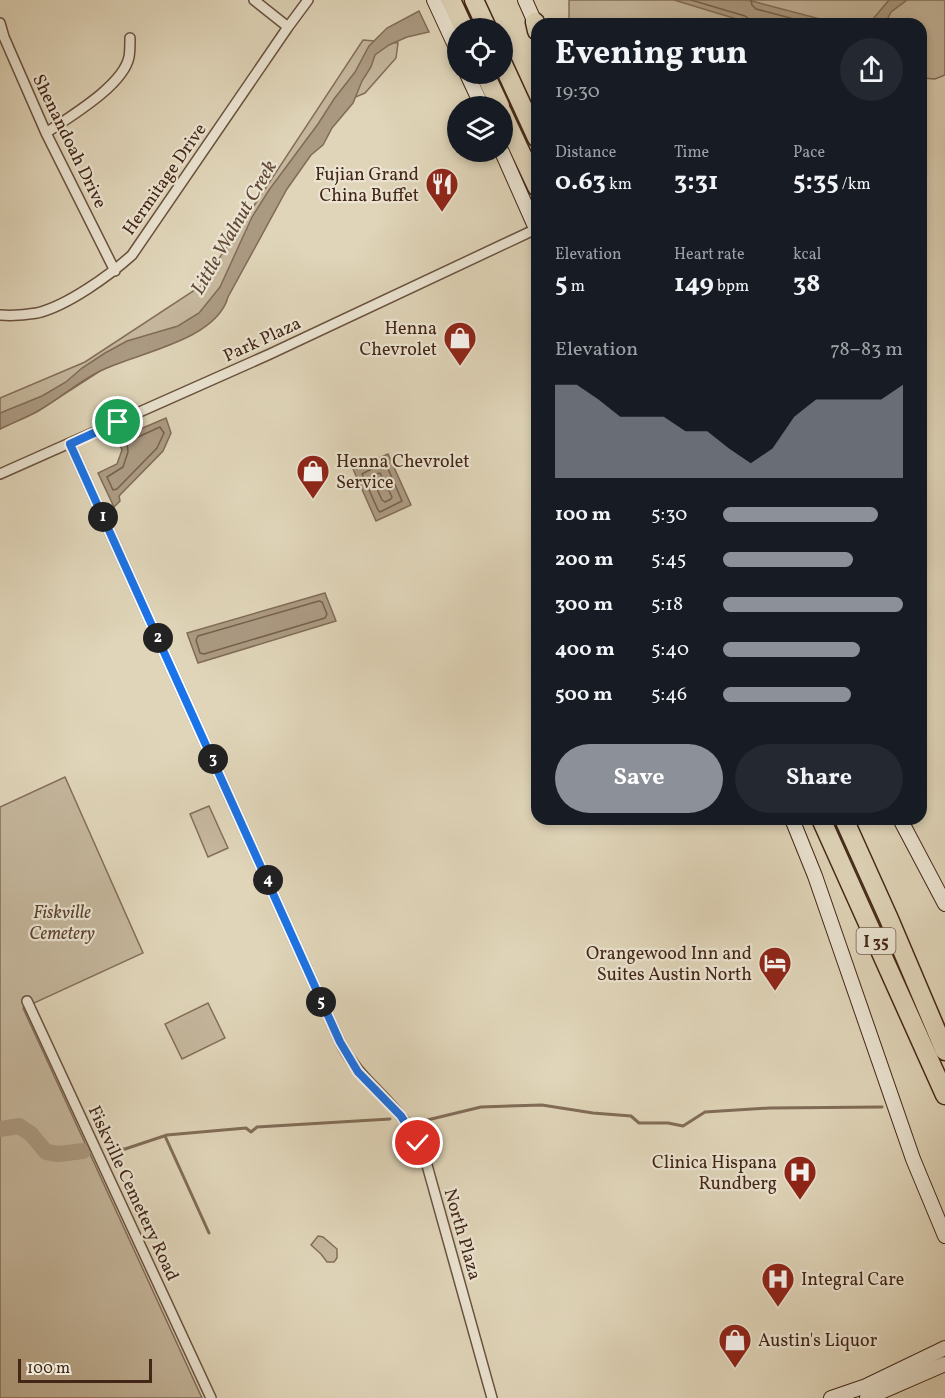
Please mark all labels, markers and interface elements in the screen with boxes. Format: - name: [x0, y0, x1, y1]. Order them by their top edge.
- map controls: [447, 18, 513, 162]
- button: locate: [447, 18, 513, 84]
- text: Evening run: [555, 32, 748, 78]
- button: share: [840, 38, 903, 101]
- street label: Shenandoah Drive: [25, 70, 112, 213]
- text: 19:30: [555, 78, 600, 106]
- button: layers: [447, 96, 513, 162]
- street label: Hermitage Drive: [117, 119, 213, 241]
- text: Distance: [555, 142, 616, 164]
- text: Time: [674, 142, 709, 164]
- text: Pace: [793, 142, 825, 164]
- water label: Little Walnut Creek: [185, 156, 285, 300]
- place label: Fujian Grand China Buffet: [315, 163, 419, 209]
- text: 0.63: [555, 164, 606, 200]
- text: 3:31: [674, 164, 718, 200]
- text: 5:35: [793, 164, 839, 200]
- restaurant icon: Fujian Grand China Buffet: [424, 166, 460, 213]
- text: km: [606, 174, 632, 196]
- text: /km: [839, 174, 871, 196]
- text: Elevation: [555, 244, 622, 266]
- text: Heart rate: [674, 244, 745, 266]
- text: kcal: [793, 244, 821, 266]
- text: 5: [555, 266, 568, 302]
- text: 149: [674, 266, 714, 302]
- text: 38: [793, 266, 820, 302]
- text: m: [568, 276, 585, 298]
- text: bpm: [714, 276, 749, 298]
- street label: Park Plaza: [220, 311, 306, 369]
- place label: Henna Chevrolet: [359, 317, 437, 363]
- shop icon: Henna Chevrolet: [442, 320, 478, 367]
- text: Elevation: [555, 336, 638, 364]
- text: 78–83 m: [830, 336, 903, 364]
- pin: [92, 396, 143, 447]
- icon: arrive: [101, 405, 134, 438]
- place label: Henna Chevrolet Service: [336, 450, 470, 496]
- shop icon: Henna Chevrolet Service: [295, 453, 331, 500]
- text: 100 m: [555, 501, 611, 529]
- text: 5:30: [651, 501, 687, 529]
- pin: 1: [88, 502, 118, 532]
- text: 1: [100, 506, 106, 528]
- text: 200 m: [555, 546, 613, 574]
- text: 5:45: [651, 546, 686, 574]
- text: 300 m: [555, 591, 613, 619]
- text: 5:18: [651, 591, 683, 619]
- pin: 2: [143, 623, 173, 653]
- text: 2: [154, 627, 162, 649]
- text: 400 m: [555, 636, 615, 664]
- text: 5:40: [651, 636, 689, 664]
- text: 500 m: [555, 681, 613, 709]
- text: 5:46: [651, 681, 687, 709]
- pin: 3: [198, 744, 228, 774]
- button: Save: [555, 744, 723, 813]
- button: Share: [735, 744, 903, 813]
- text: 3: [209, 748, 217, 770]
- pin: 4: [253, 865, 283, 895]
- text: 4: [263, 869, 273, 891]
- park label: Fiskville Cemetery: [29, 901, 95, 947]
- road number: I 35: [856, 928, 896, 954]
- place label: Orangewood Inn and Suites Austin North: [586, 942, 752, 988]
- hotel icon: Orangewood Inn and Suites Austin North: [757, 945, 793, 992]
- pin: 5: [306, 987, 336, 1017]
- text: 5: [317, 991, 325, 1013]
- street label: Fiskville Cemetery Road: [81, 1102, 184, 1285]
- pin: [392, 1117, 443, 1168]
- icon: check: [401, 1126, 434, 1159]
- place label: Clinica Hispana Rundberg: [652, 1151, 777, 1197]
- hospital icon: Clinica Hispana Rundberg: [782, 1154, 818, 1201]
- street label: North Plaza: [437, 1186, 487, 1283]
- hospital icon: Integral Care: [760, 1261, 796, 1308]
- place label: Integral Care: [801, 1268, 904, 1293]
- shop icon: Austin's Liquor: [717, 1322, 753, 1369]
- place label: Austin's Liquor: [758, 1329, 878, 1354]
- scale bar: [18, 1356, 152, 1384]
- text: 100 m: [27, 1358, 70, 1380]

